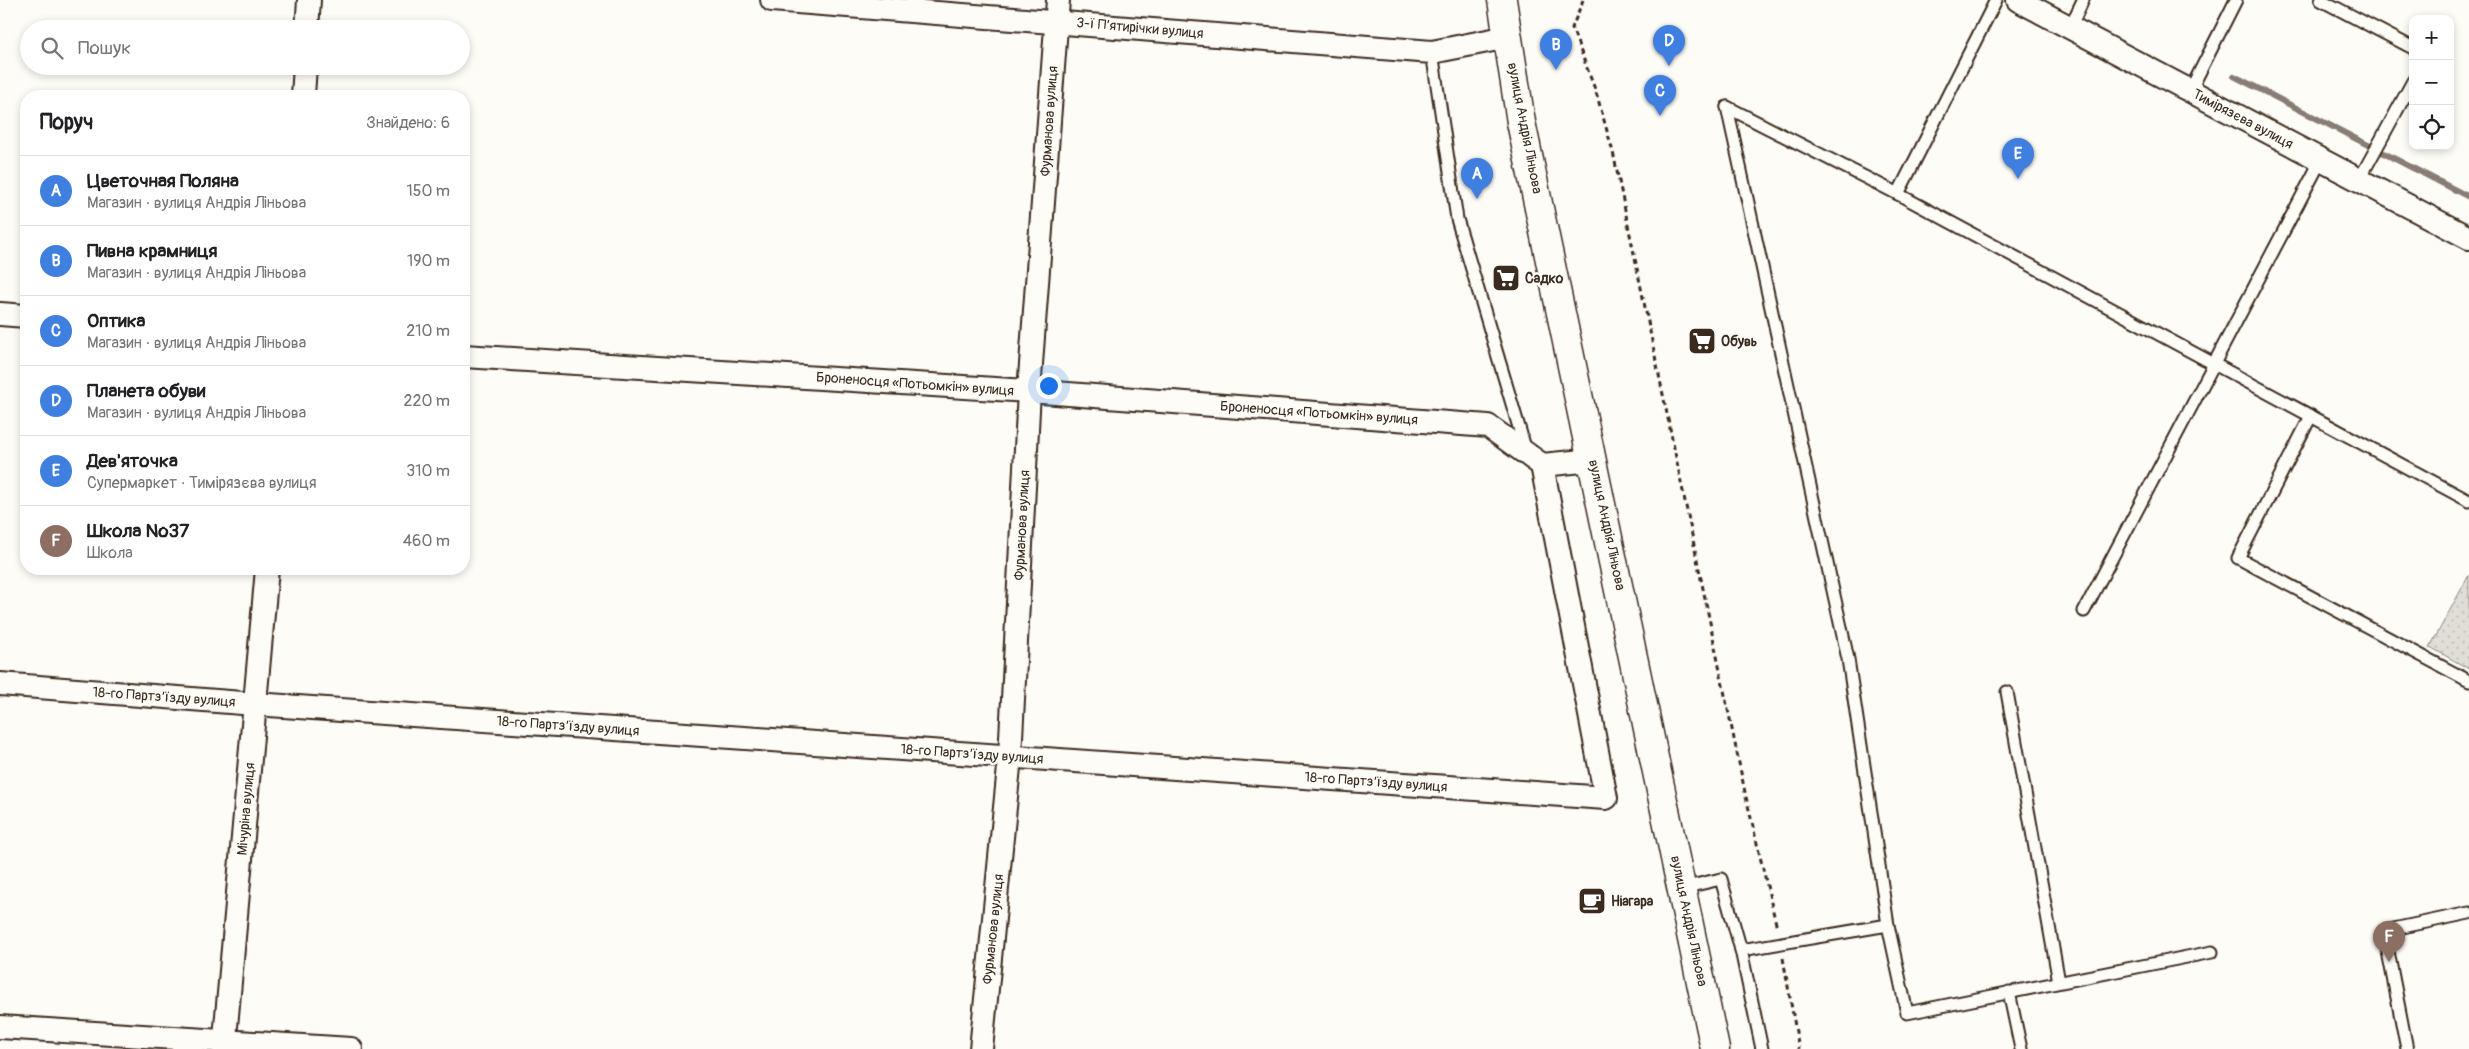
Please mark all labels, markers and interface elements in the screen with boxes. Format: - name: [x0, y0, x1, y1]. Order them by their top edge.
- street label: 3-ї П’ятирічки вулиця: [1076, 14, 1204, 42]
- map controls: [2409, 15, 2454, 150]
- button: +: [2409, 15, 2454, 60]
- search box: [20, 20, 470, 75]
- pin: D: [1653, 25, 1685, 66]
- pin: B: [1540, 29, 1572, 70]
- icon: search: [38, 34, 66, 62]
- text: Пошук: [78, 36, 131, 60]
- button: −: [2409, 60, 2454, 105]
- street label: вулиця Андрія Ліньова: [1504, 61, 1546, 195]
- street label: Фурманова вулиця: [1037, 65, 1061, 177]
- pin: C: [1644, 75, 1676, 116]
- street label: Тимірязєва вулиця: [2190, 85, 2296, 153]
- button: locate: [2409, 105, 2454, 150]
- text: Поруч: [40, 109, 93, 136]
- text: Знайдено: 6: [366, 113, 450, 133]
- pin: E: [2002, 138, 2034, 179]
- pin: A: [1461, 158, 1493, 199]
- text: Цветочная Поляна: [87, 169, 239, 193]
- text: A: [51, 181, 61, 201]
- text: 150 m: [406, 181, 450, 201]
- text: Магазин · вулиця Андрія Ліньова: [87, 193, 306, 213]
- text: Пивна крамниця: [87, 239, 218, 263]
- text: B: [51, 251, 61, 271]
- text: 190 m: [407, 251, 450, 271]
- text: Магазин · вулиця Андрія Ліньова: [87, 263, 306, 283]
- supermarket icon: Садко: [1491, 263, 1521, 293]
- place label: Садко: [1525, 270, 1564, 287]
- text: Оптика: [87, 309, 145, 333]
- text: C: [51, 321, 61, 341]
- text: 210 m: [406, 321, 450, 341]
- supermarket icon: Обувь: [1687, 326, 1717, 356]
- text: Магазин · вулиця Андрія Ліньова: [87, 333, 306, 353]
- place label: Обувь: [1721, 333, 1757, 350]
- street label: Броненосця «Потьомкін» вулиця: [816, 369, 1014, 399]
- your location: [1036, 373, 1062, 399]
- text: Планета обуви: [87, 379, 206, 403]
- text: D: [51, 391, 61, 411]
- text: 220 m: [404, 391, 450, 411]
- street label: Броненосця «Потьомкін» вулиця: [1220, 398, 1418, 428]
- text: Магазин · вулиця Андрія Ліньова: [87, 403, 306, 423]
- text: Дев'яточка: [87, 449, 178, 473]
- street label: вулиця Андрія Ліньова: [1585, 458, 1629, 592]
- text: E: [52, 461, 60, 481]
- text: 310 m: [406, 461, 450, 481]
- street label: Фурманова вулиця: [1011, 469, 1033, 581]
- text: Супермаркет · Тимірязєва вулиця: [87, 473, 316, 493]
- text: Школа №37: [87, 519, 189, 543]
- text: F: [51, 531, 61, 551]
- text: 460 m: [403, 531, 450, 551]
- text: Школа: [87, 543, 133, 563]
- street label: 18-го Партз’їзду вулиця: [92, 684, 236, 710]
- street label: 18-го Партз’їзду вулиця: [496, 713, 640, 739]
- street label: 18-го Партз’їзду вулиця: [900, 741, 1044, 767]
- street label: Мічуріна вулиця: [233, 762, 259, 856]
- street label: 18-го Партз’їзду вулиця: [1304, 769, 1448, 795]
- street label: вулиця Андрія Ліньова: [1667, 854, 1711, 988]
- street label: Фурманова вулиця: [979, 873, 1007, 985]
- cafe icon: Ніагара: [1577, 886, 1607, 916]
- place label: Ніагара: [1611, 893, 1654, 910]
- pin: F: [2373, 921, 2405, 962]

